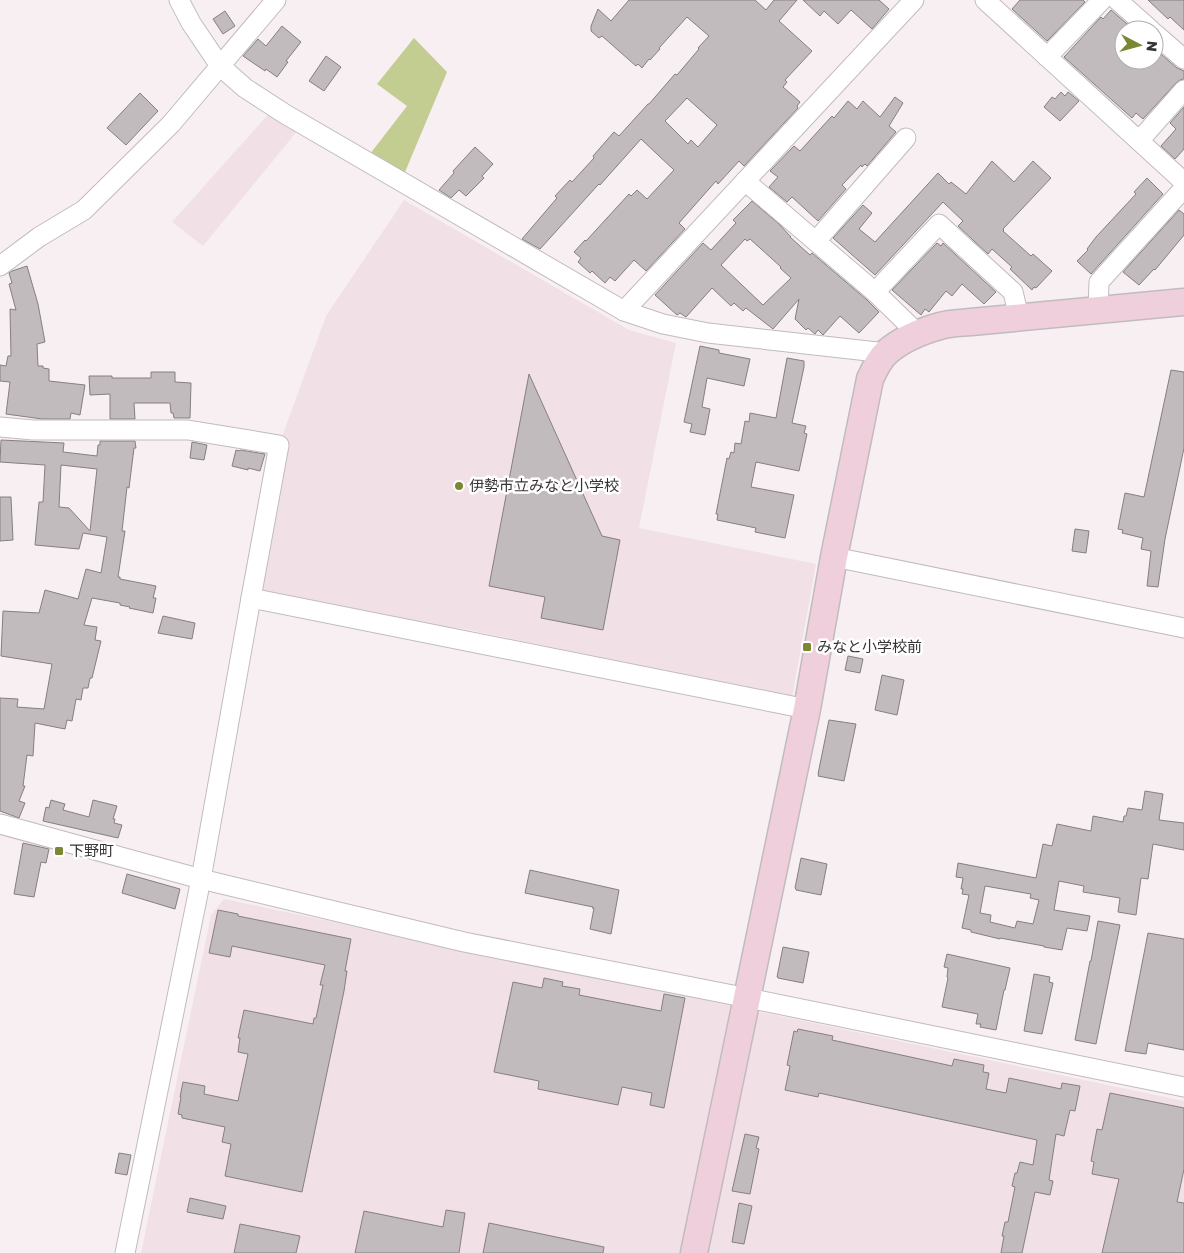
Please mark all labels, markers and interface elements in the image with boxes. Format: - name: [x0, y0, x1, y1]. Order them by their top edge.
- north arrow: [1114, 20, 1164, 70]
- text: N: [1143, 40, 1161, 53]
- place label: 伊勢市立みなと小学校: [469, 476, 619, 494]
- marker: 伊勢市立みなと小学校: [453, 480, 465, 492]
- place label: みなと小学校前: [817, 637, 922, 655]
- marker: みなと小学校前: [801, 641, 813, 653]
- place label: 下野町: [69, 841, 114, 859]
- marker: 下野町: [53, 845, 65, 857]

